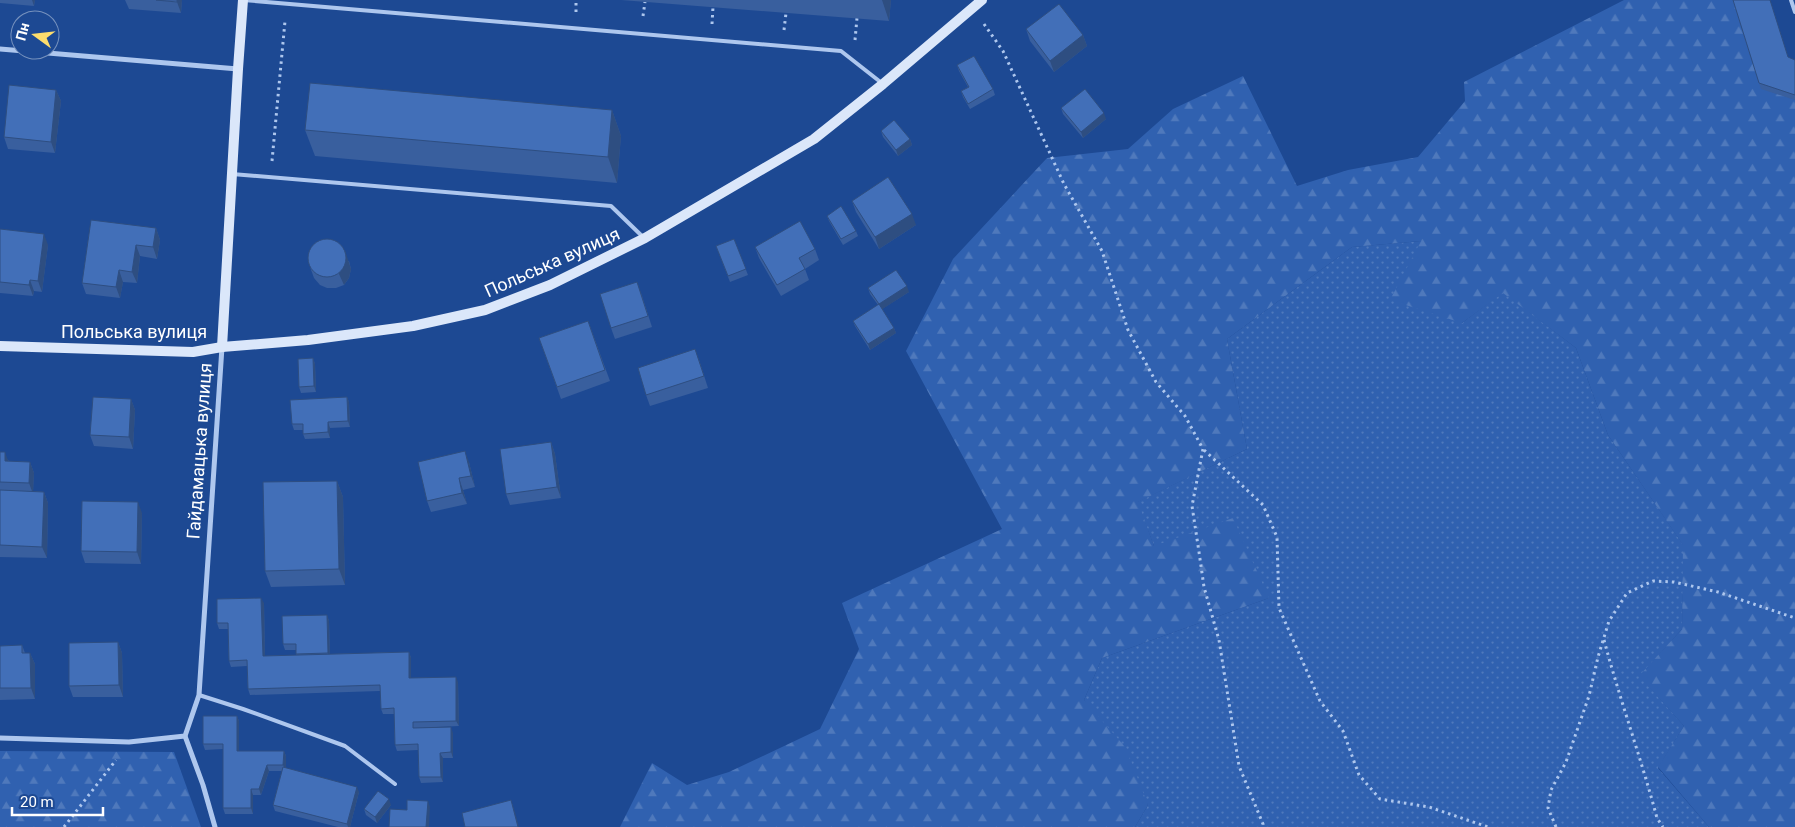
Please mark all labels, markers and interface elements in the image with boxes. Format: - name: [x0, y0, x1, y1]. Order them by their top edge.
- north arrow: [10, 10, 60, 60]
- text: Пн: [12, 21, 32, 42]
- street label: Польська вулиця: [481, 223, 623, 301]
- street label: Польська вулиця: [61, 321, 207, 342]
- street label: Гайдамацька вулиця: [182, 362, 216, 540]
- scale bar: [12, 784, 104, 816]
- text: 20 m: [20, 793, 54, 811]

